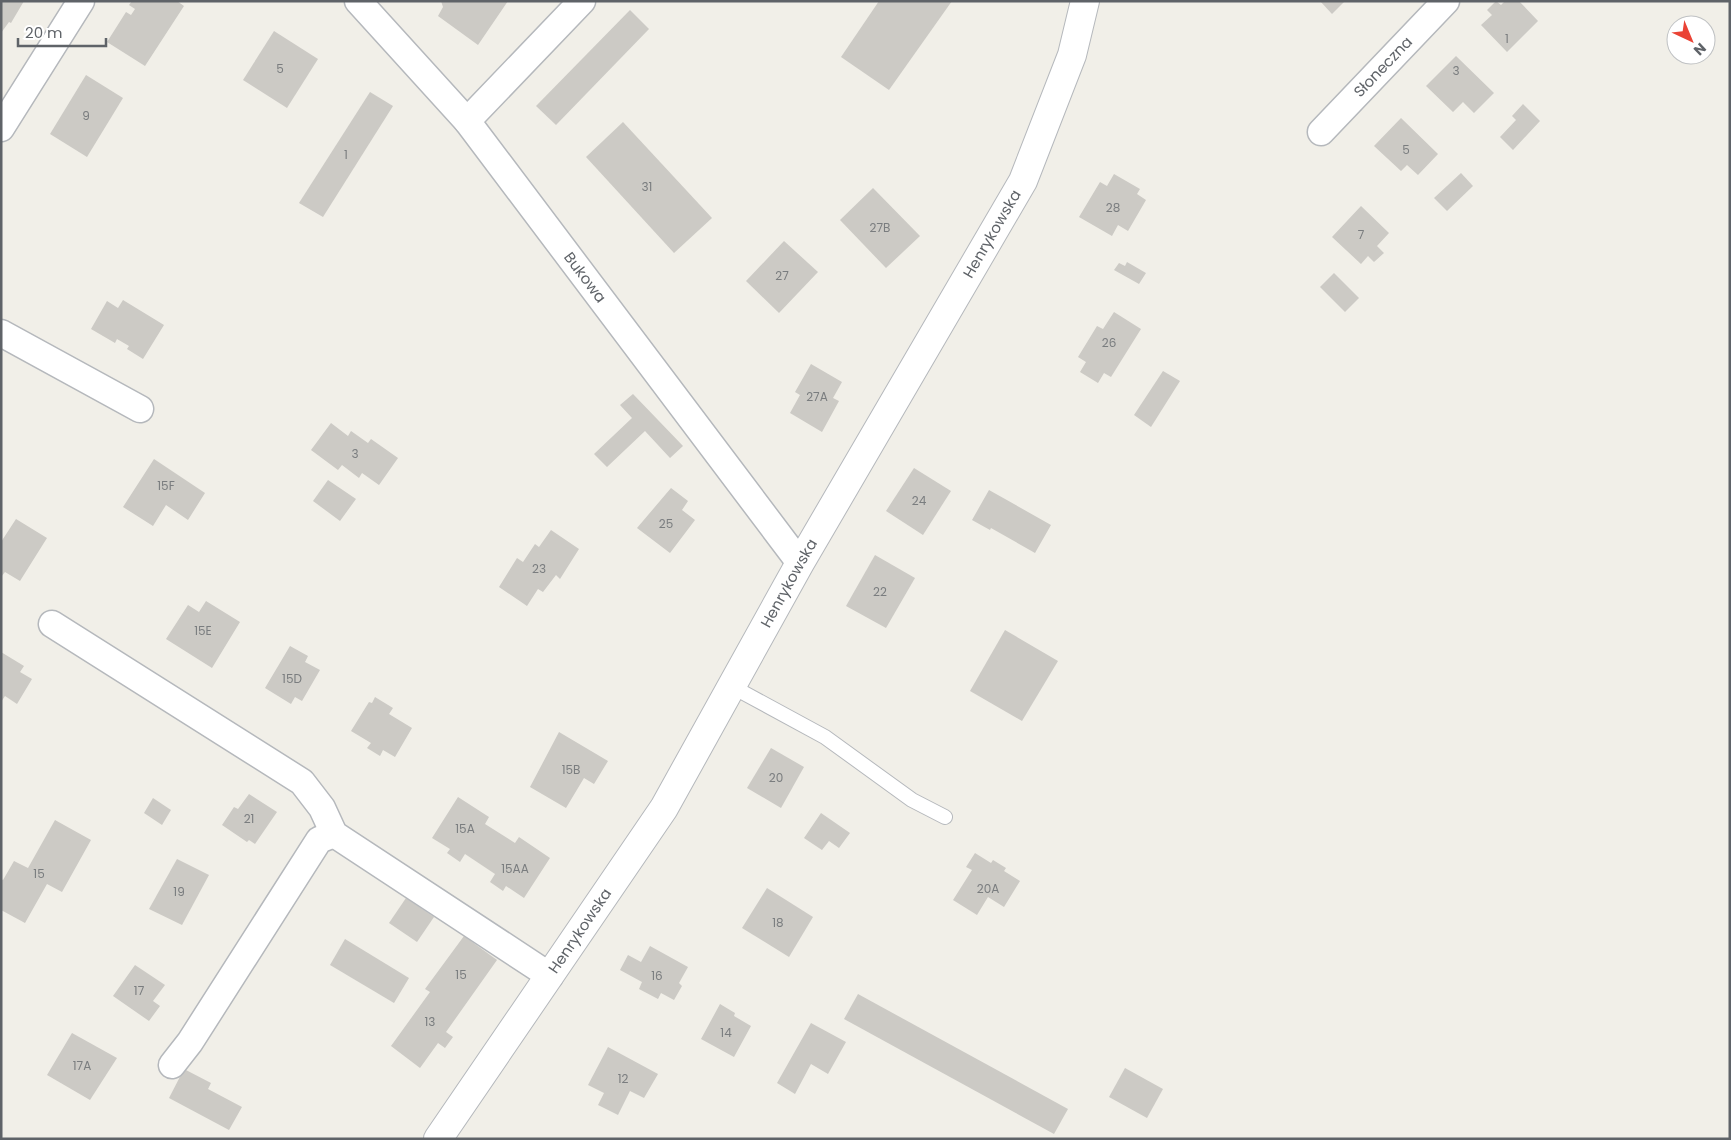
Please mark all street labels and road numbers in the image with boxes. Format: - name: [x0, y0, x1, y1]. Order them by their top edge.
- street label: Słoneczna: [1349, 32, 1417, 102]
- street label: Henrykowska: [958, 186, 1026, 282]
- street label: Bukowa: [559, 247, 611, 307]
- street label: Henrykowska: [755, 535, 822, 631]
- street label: Henrykowska: [543, 884, 616, 977]

